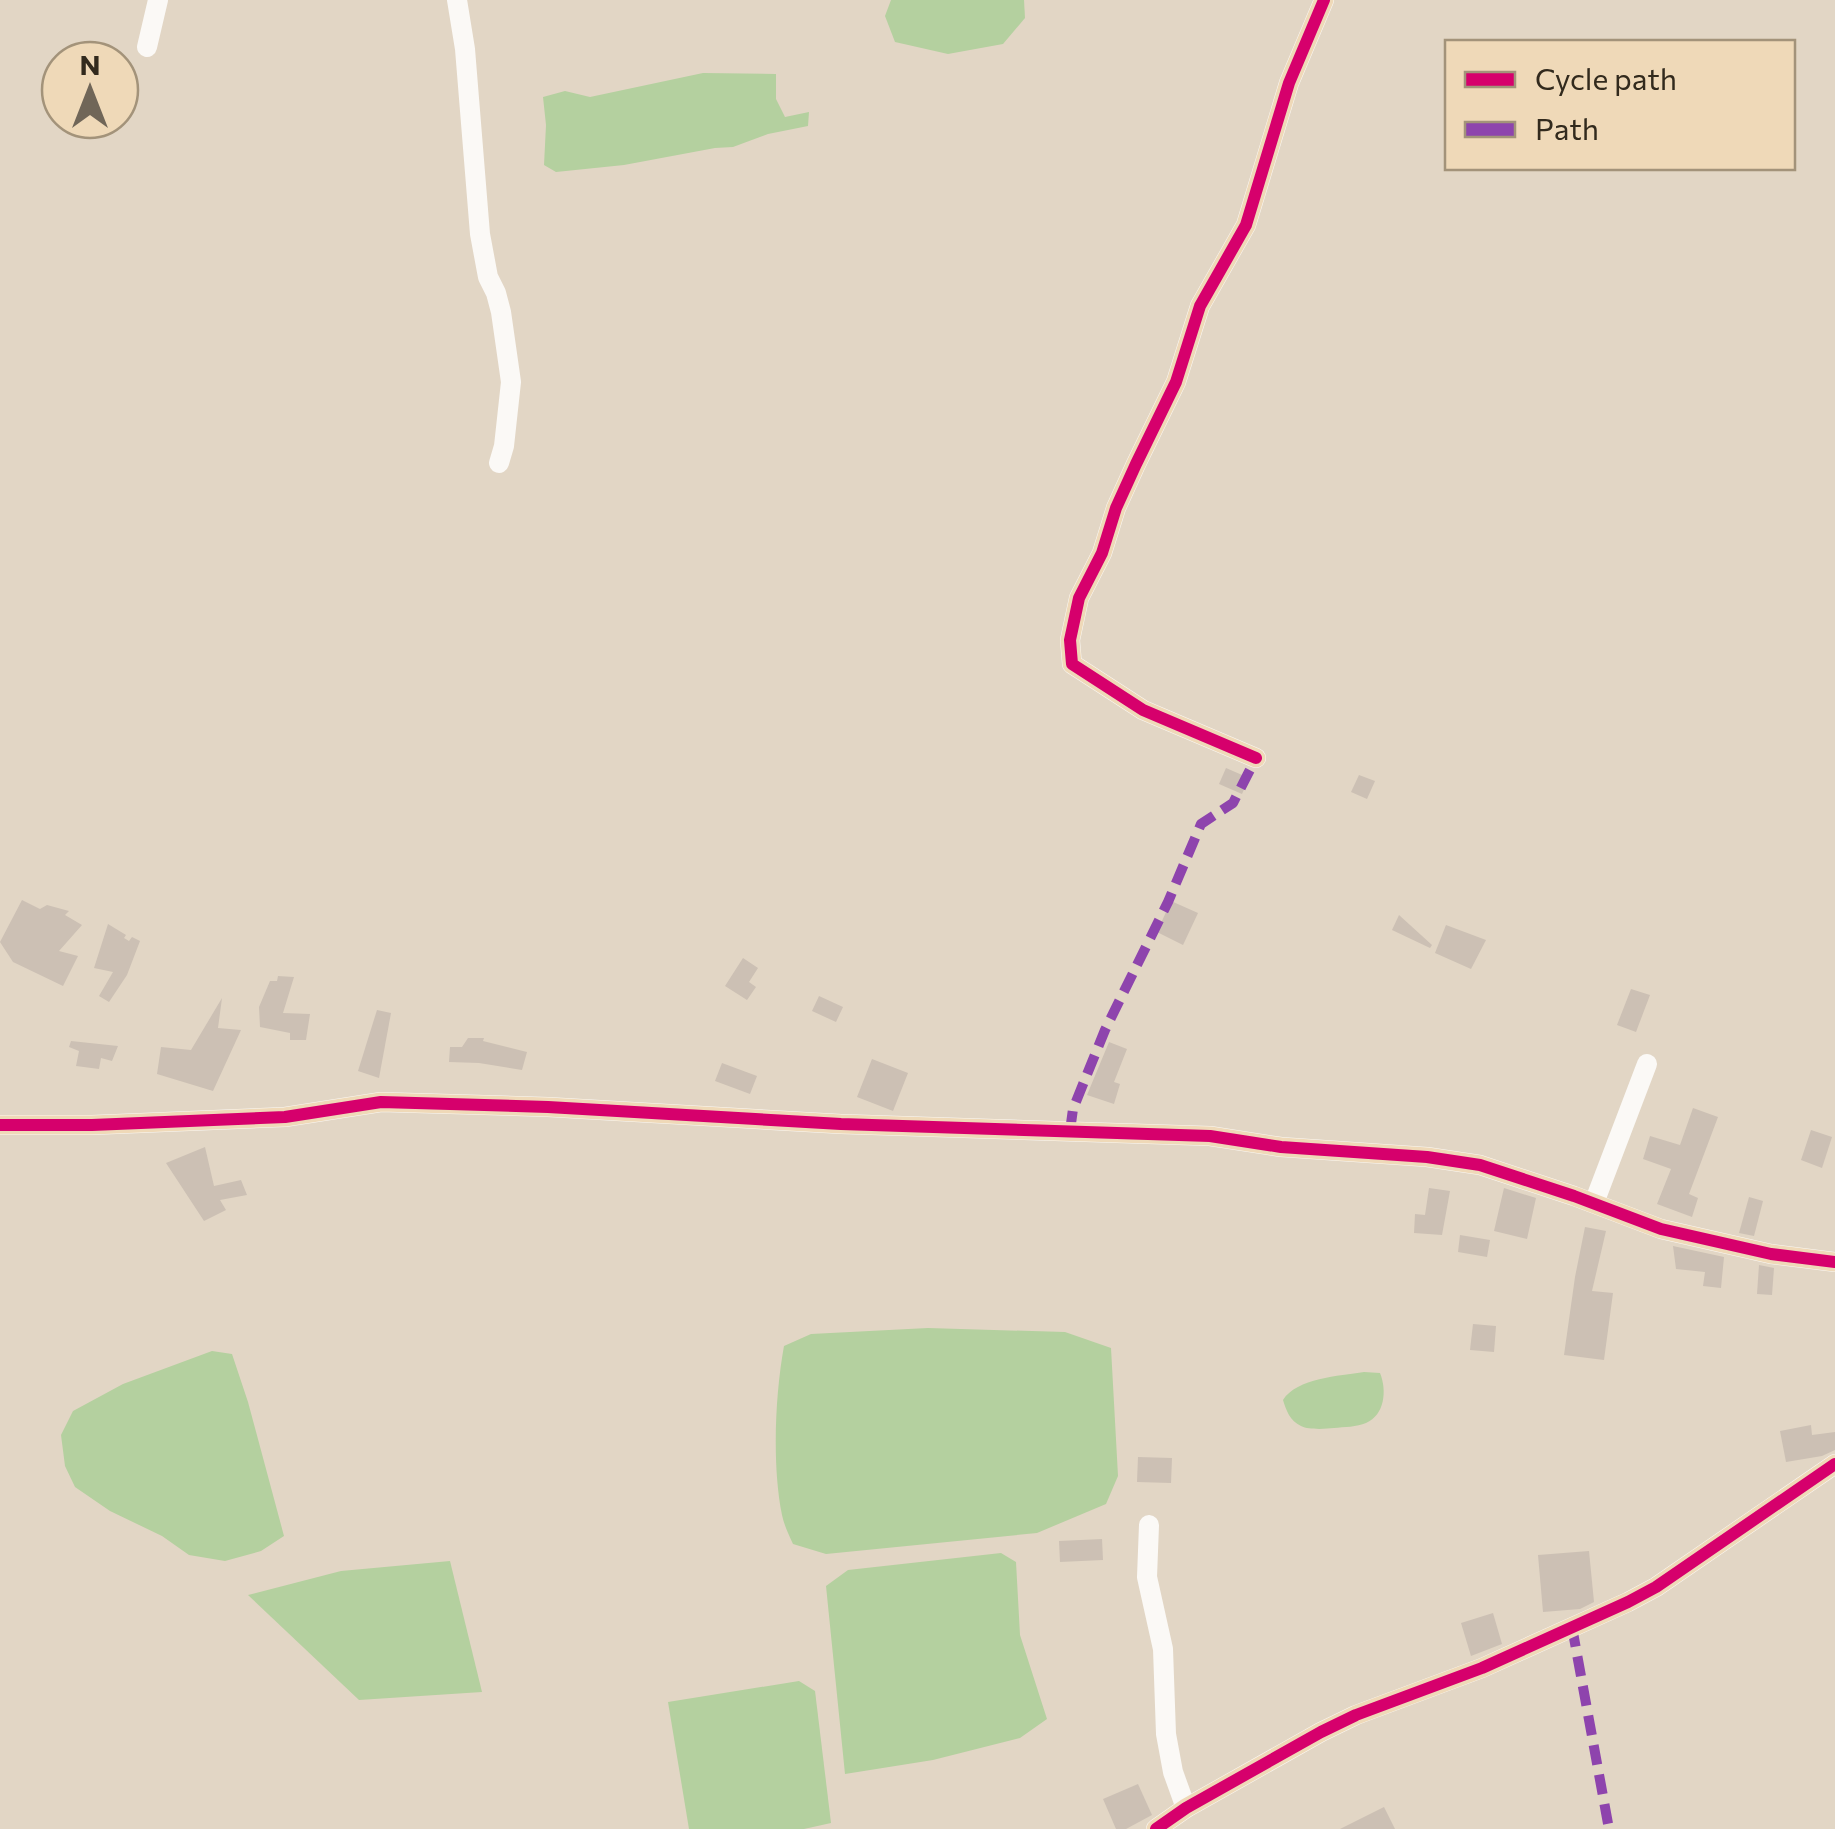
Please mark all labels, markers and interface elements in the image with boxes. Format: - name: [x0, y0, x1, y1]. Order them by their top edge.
- north arrow: [40, 40, 140, 140]
- legend: [1445, 40, 1795, 170]
- text: N: [80, 47, 101, 81]
- text: Cycle path: [1535, 59, 1677, 96]
- text: Path: [1535, 109, 1599, 146]

